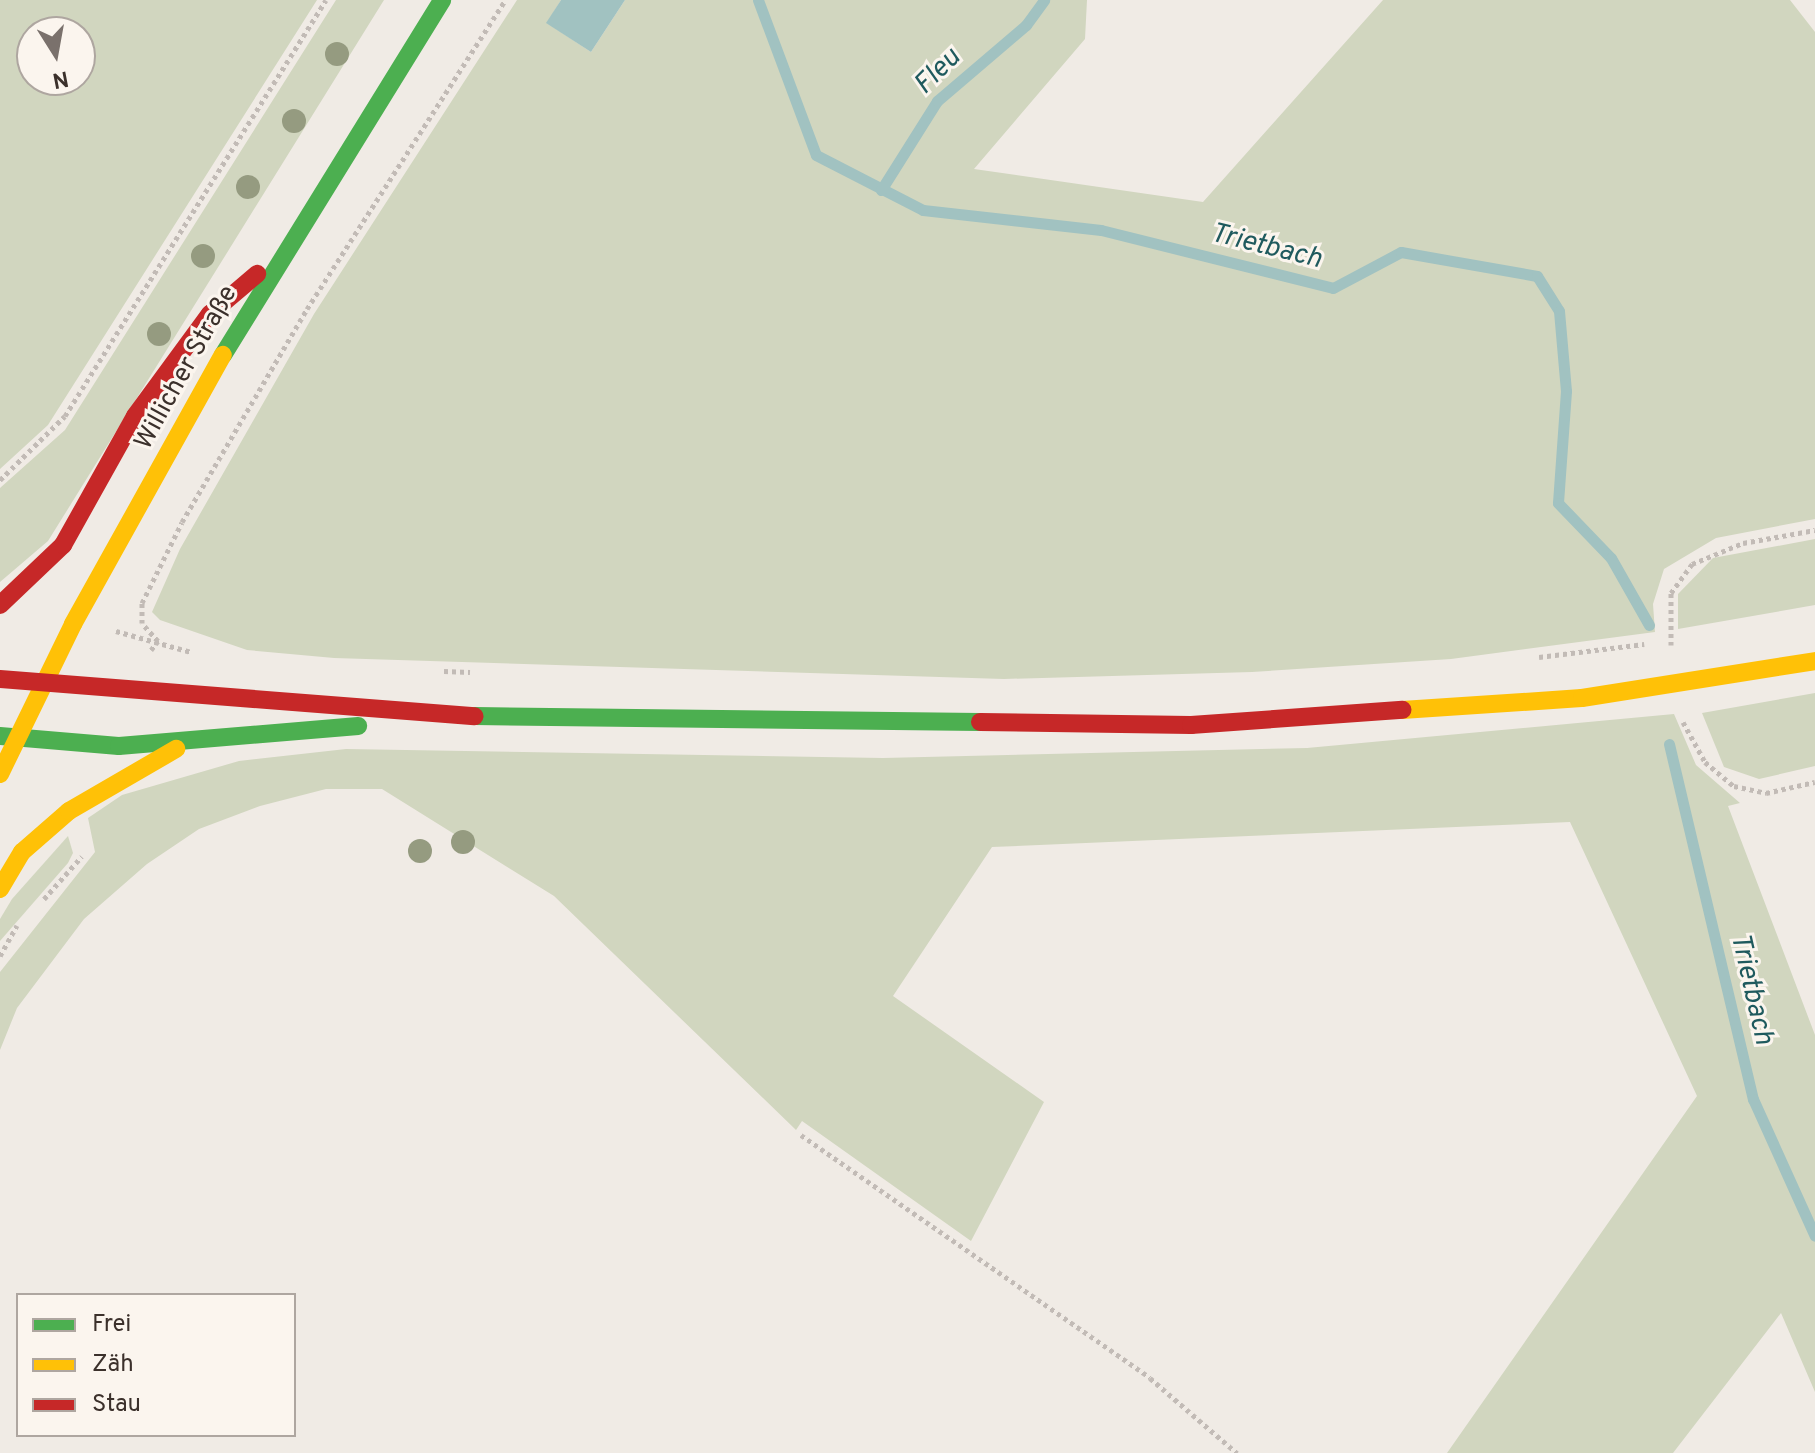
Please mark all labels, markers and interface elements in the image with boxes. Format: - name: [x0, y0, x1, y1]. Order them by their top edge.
- north arrow: [16, 16, 96, 96]
- water label: Fleu: [908, 42, 968, 102]
- text: N: [50, 63, 71, 93]
- water label: Trietbach: [1207, 217, 1325, 277]
- street label: Willicher Straße: [129, 280, 245, 456]
- water label: Trietbach: [1722, 930, 1780, 1048]
- legend: [16, 1293, 296, 1437]
- text: Frei: [92, 1310, 131, 1340]
- text: Zäh: [92, 1350, 134, 1380]
- text: Stau: [92, 1390, 141, 1420]

